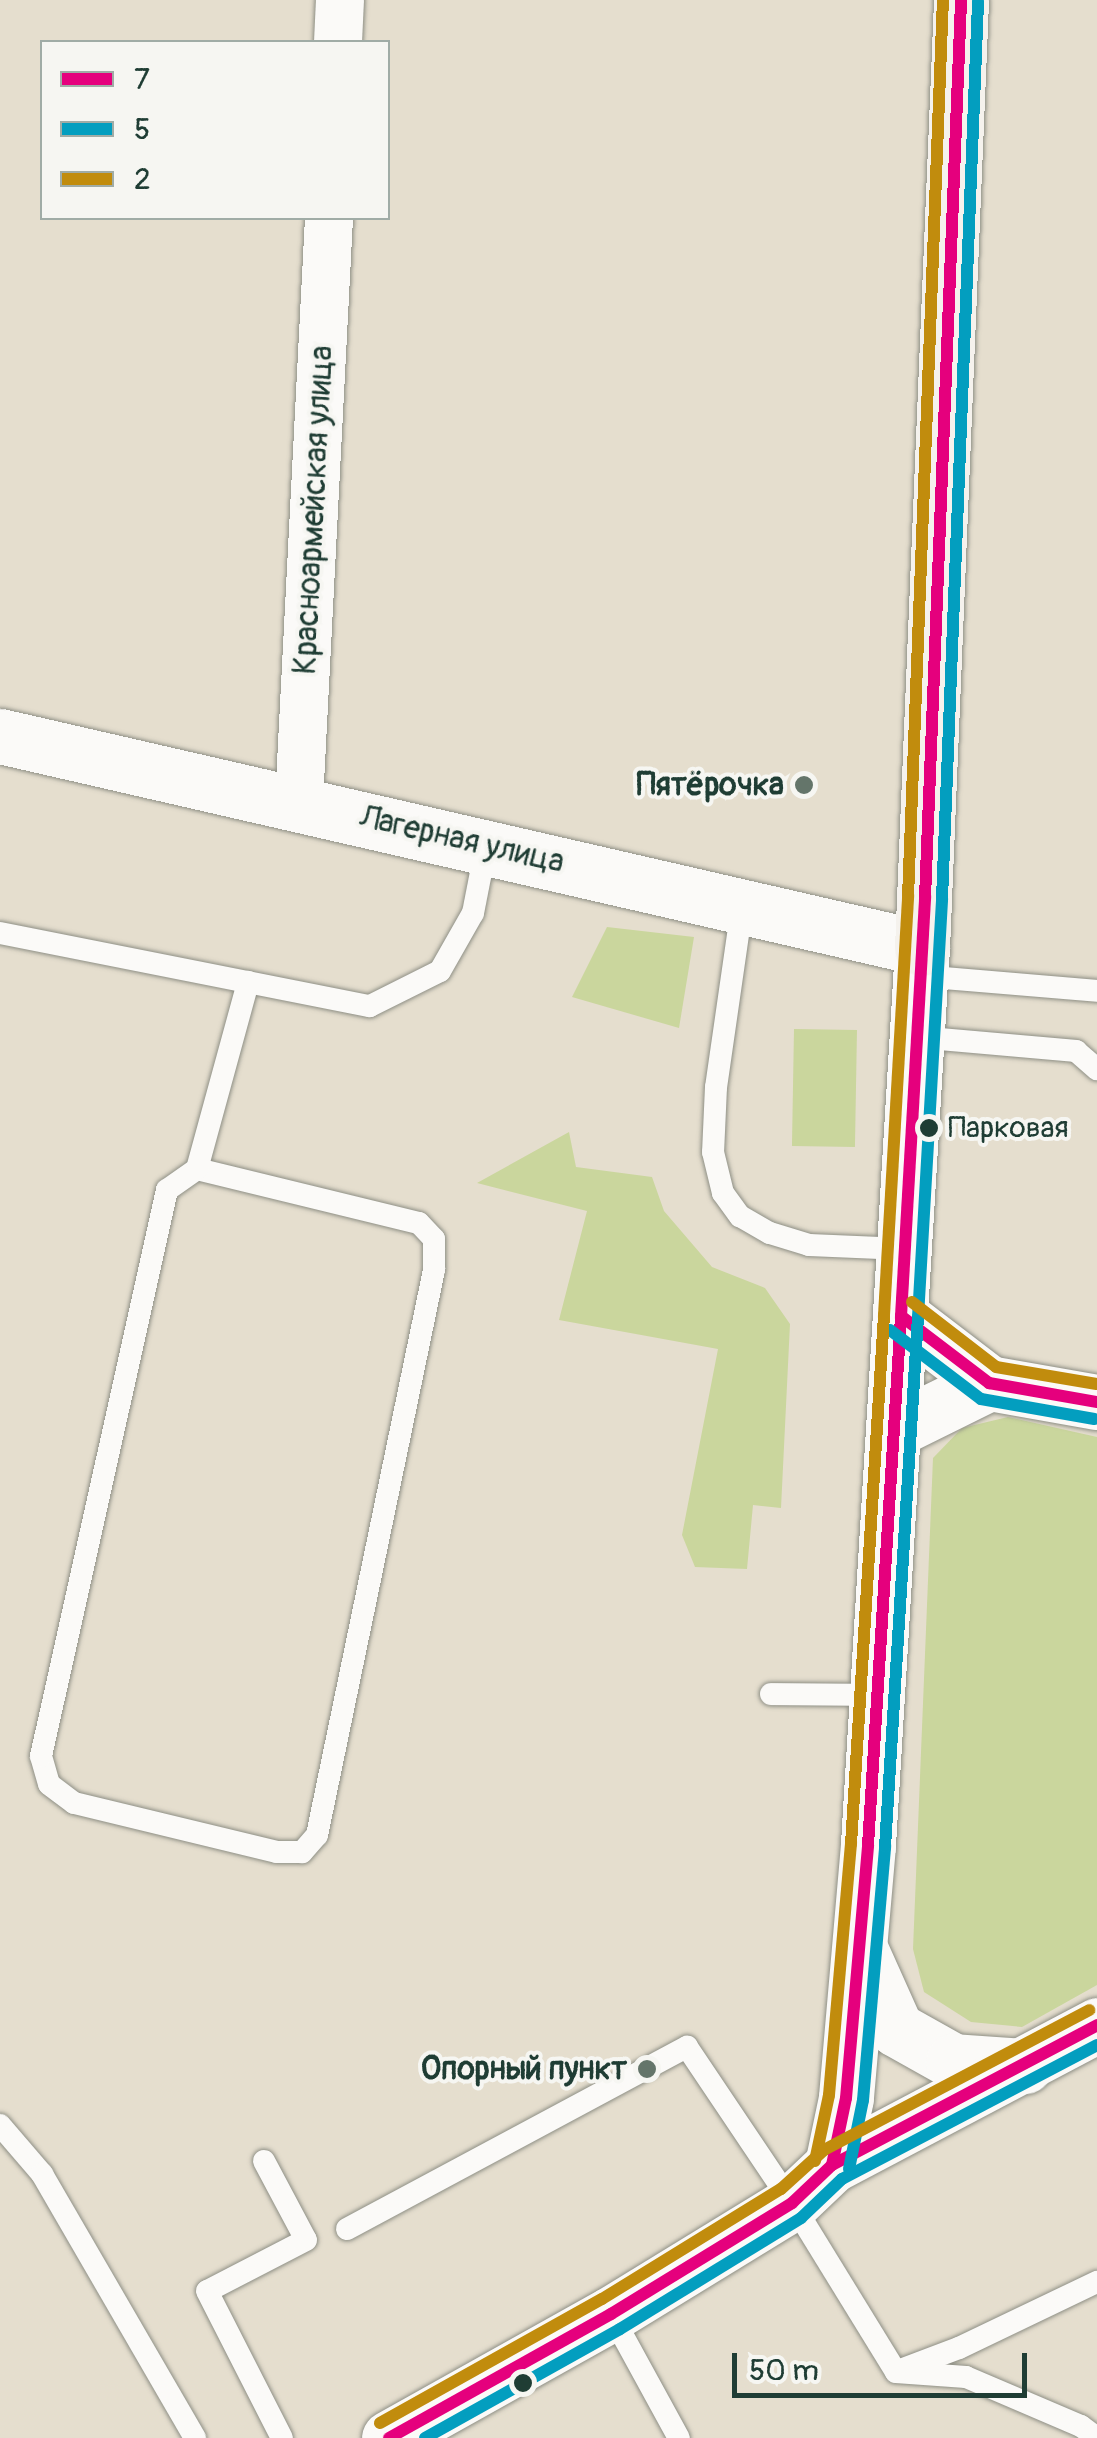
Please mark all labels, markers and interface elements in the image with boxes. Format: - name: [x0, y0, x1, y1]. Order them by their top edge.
- legend: [40, 40, 390, 220]
- text: 7: [134, 61, 150, 98]
- text: 5: [134, 111, 150, 148]
- text: 2: [134, 161, 151, 198]
- street label: Красноармейская улица: [286, 345, 342, 675]
- place label: Пятёрочка: [637, 766, 784, 804]
- marker: Пятёрочка: [793, 774, 815, 796]
- street label: Лагерная улица: [356, 798, 568, 882]
- place label: Парковая: [948, 1110, 1069, 1146]
- marker: Парковая: [919, 1118, 939, 1138]
- place label: Опорный пункт: [421, 2050, 627, 2088]
- marker: Опорный пункт: [636, 2058, 658, 2080]
- scale bar: [737, 2333, 1032, 2395]
- text: 50 m: [749, 2352, 819, 2389]
- unlabelled marker: [513, 2373, 533, 2393]

